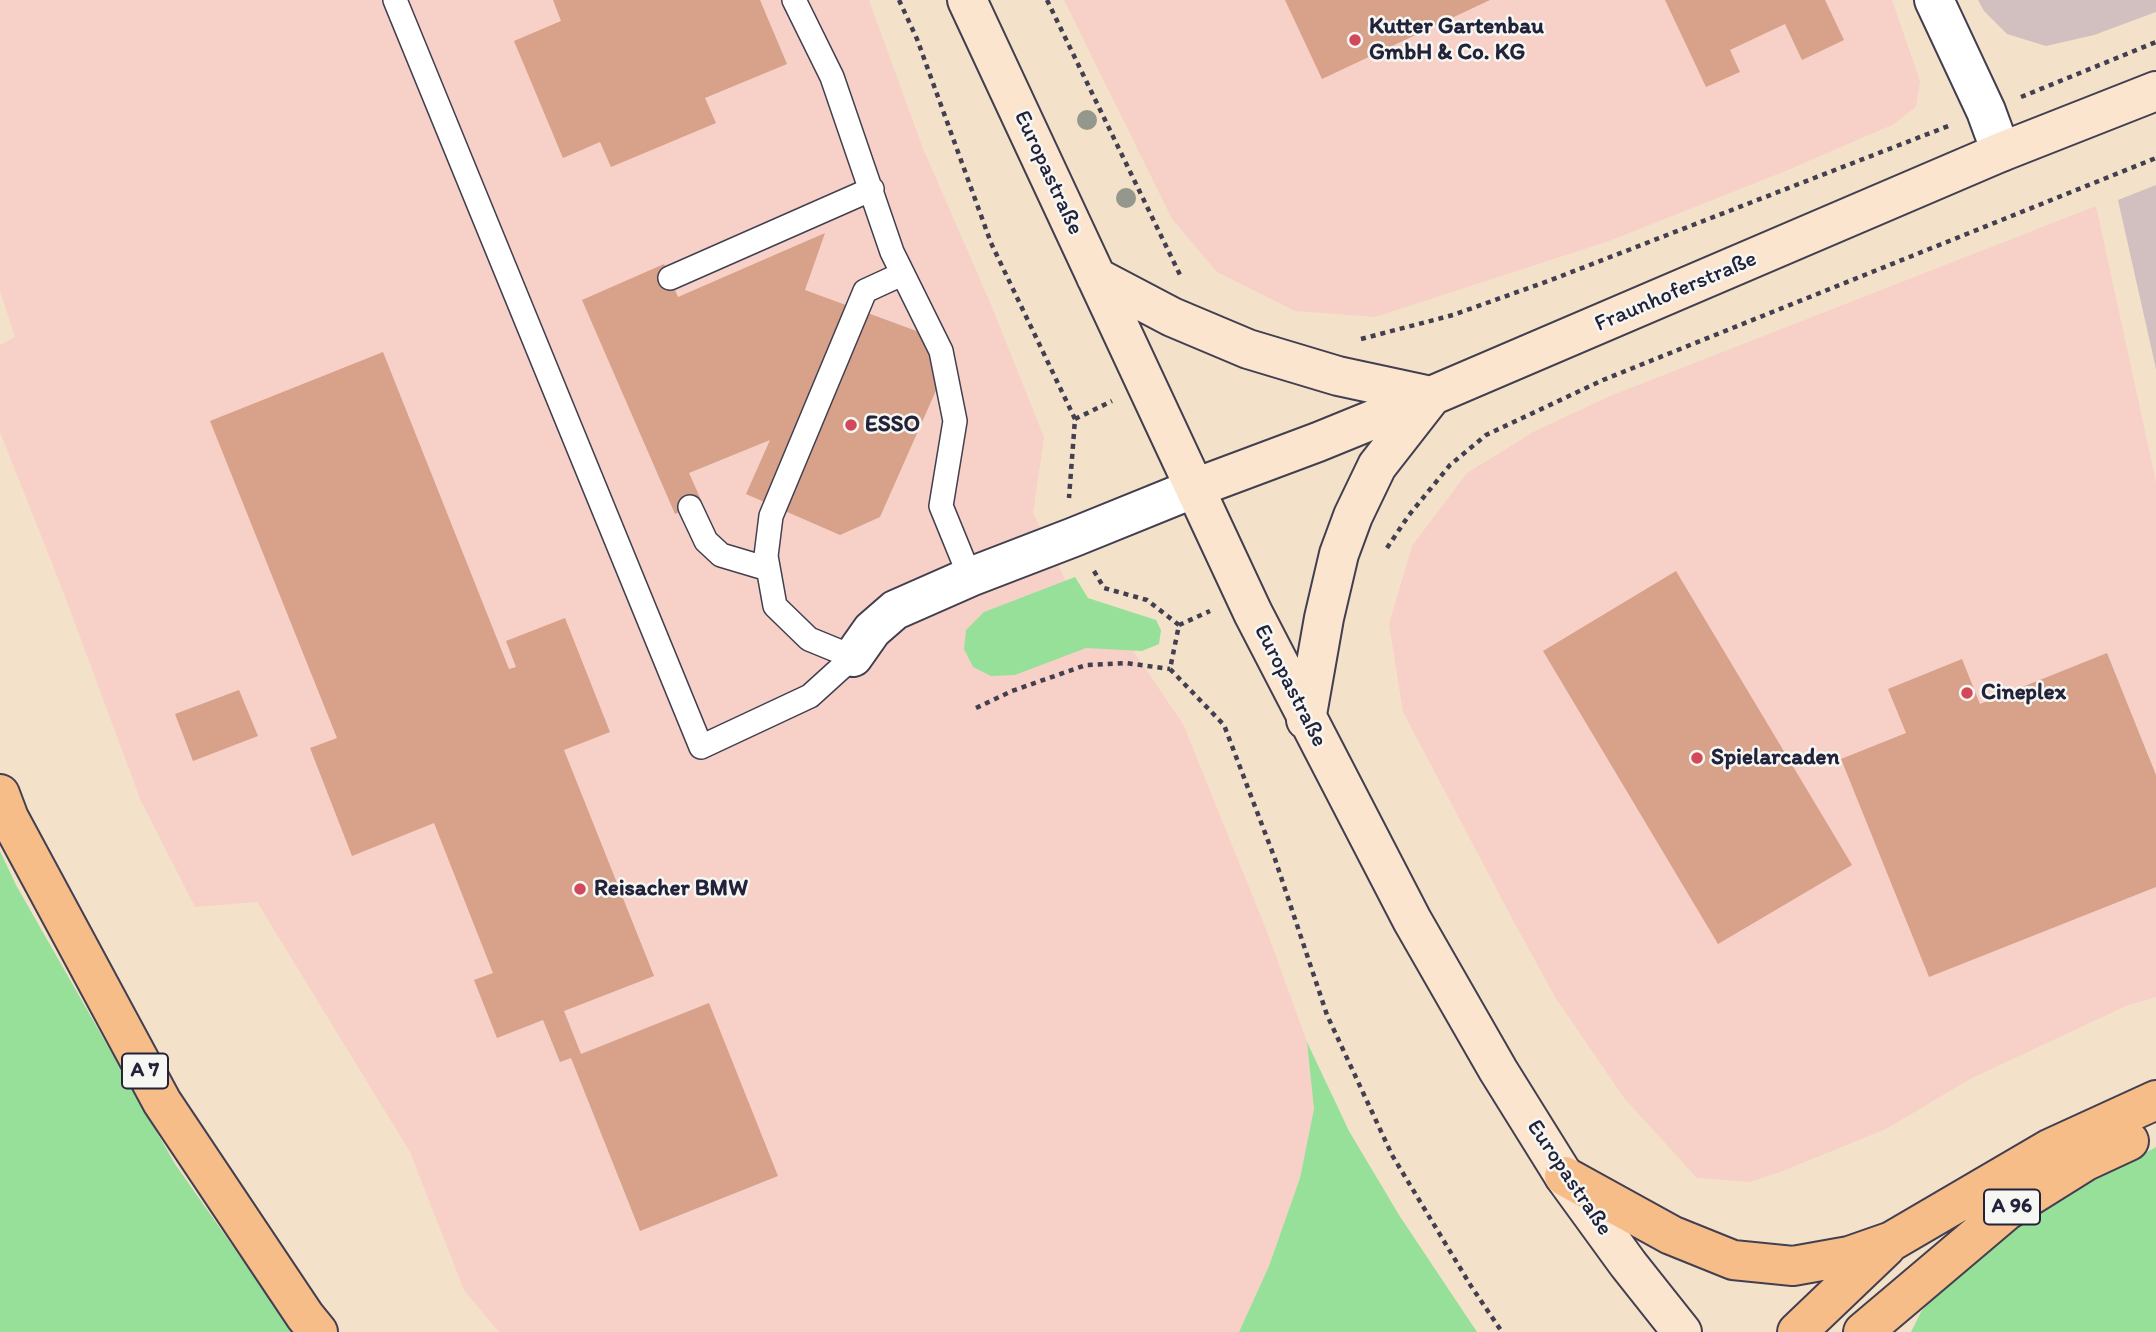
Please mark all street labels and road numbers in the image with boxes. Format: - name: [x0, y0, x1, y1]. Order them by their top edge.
- street label: Europastraße: [1007, 106, 1089, 240]
- street label: Fraunhoferstraße: [1591, 245, 1761, 339]
- street label: Europastraße: [1247, 620, 1333, 752]
- road number: A 7: [122, 1054, 168, 1088]
- street label: Europastraße: [1520, 1115, 1618, 1241]
- road number: A 96: [1984, 1190, 2040, 1224]

